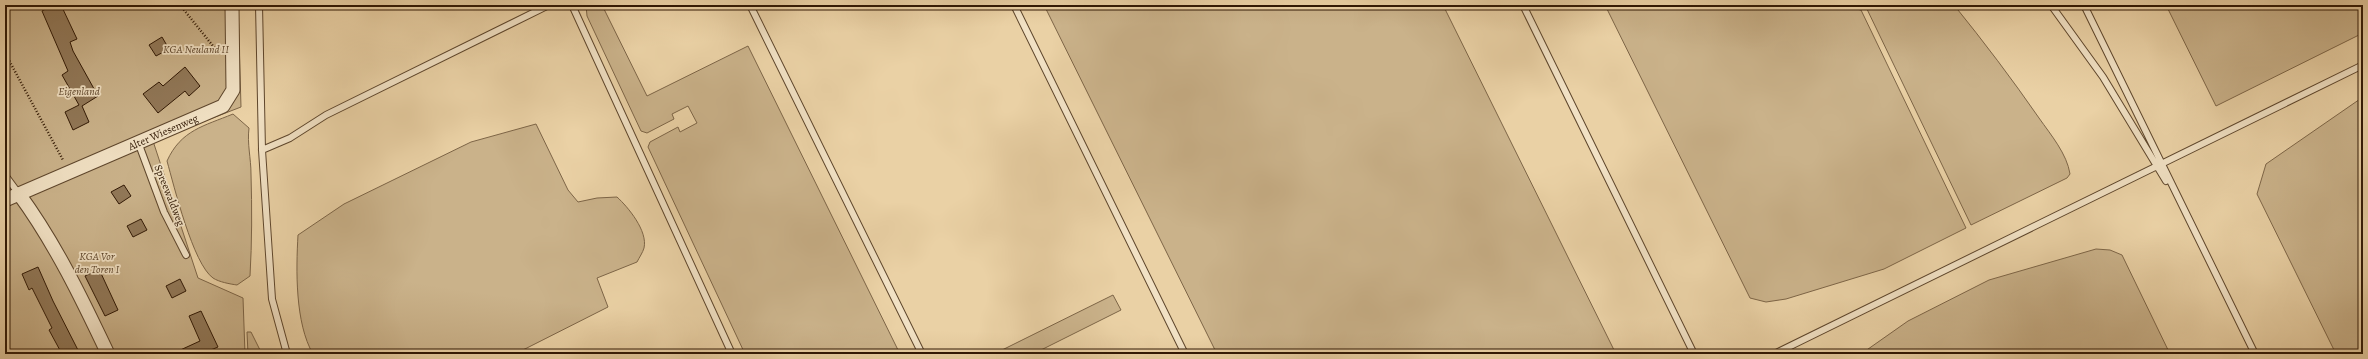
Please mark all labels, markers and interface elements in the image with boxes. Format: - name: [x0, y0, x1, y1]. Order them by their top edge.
- park label: KGA Neuland II: [163, 42, 229, 57]
- park label: Eigenland: [58, 84, 100, 99]
- street label: Alter Wiesenweg: [125, 110, 201, 154]
- street label: Spreewaldweg: [150, 162, 189, 228]
- park label: KGA Vor den Toren I: [75, 249, 120, 277]

